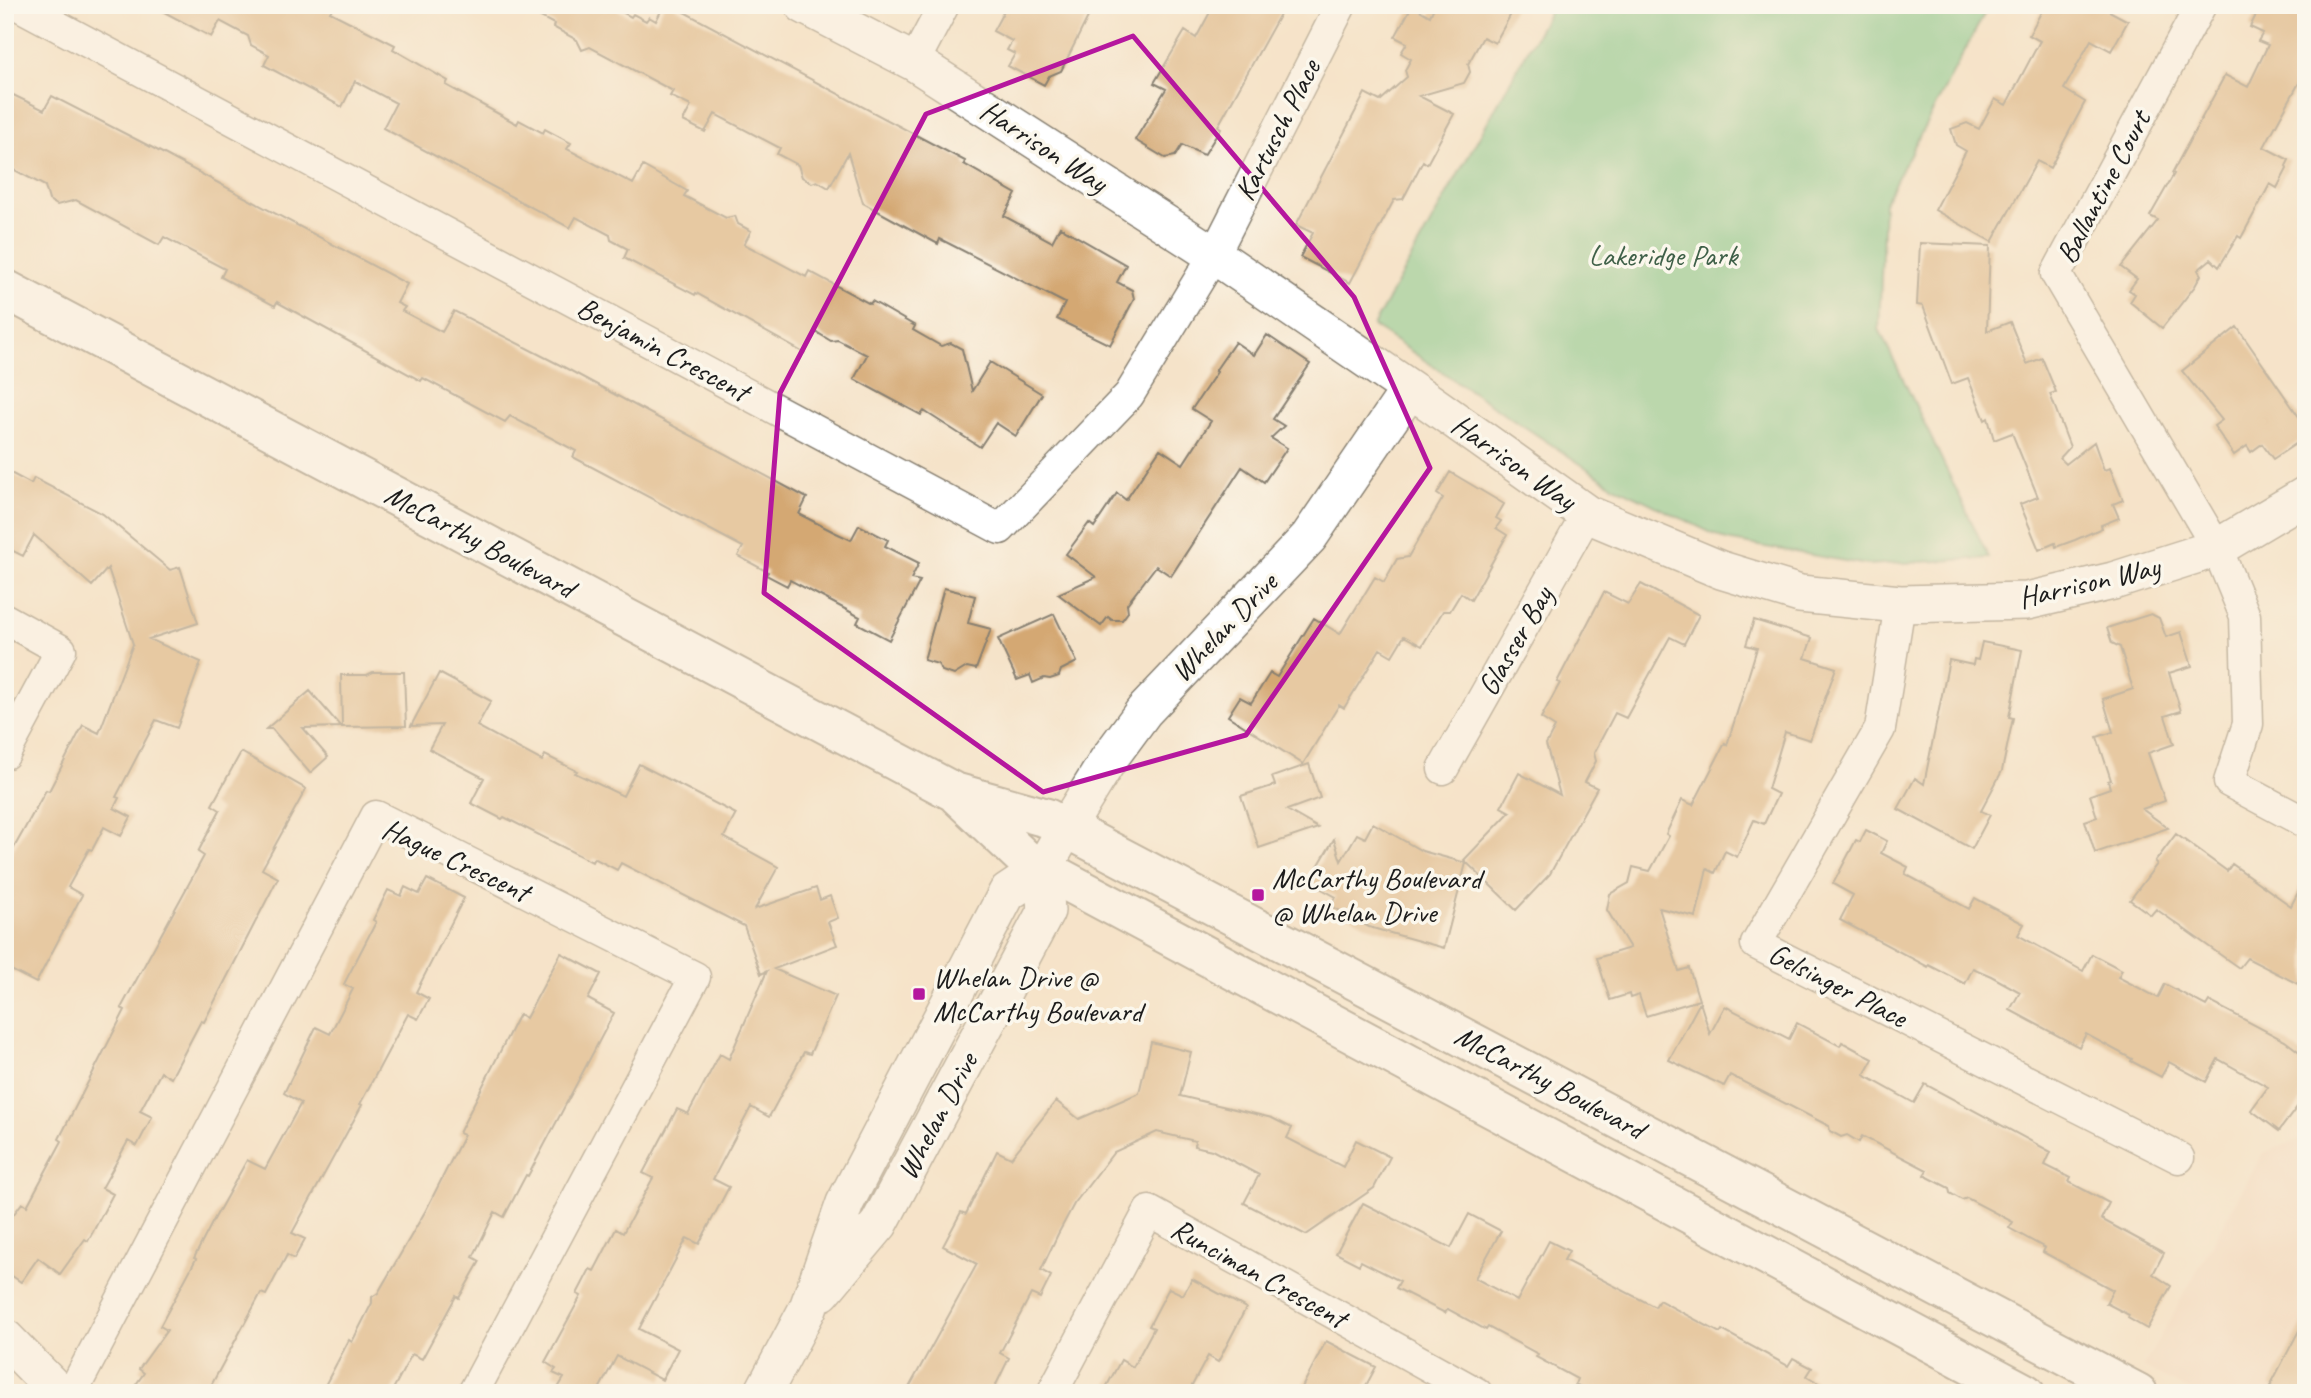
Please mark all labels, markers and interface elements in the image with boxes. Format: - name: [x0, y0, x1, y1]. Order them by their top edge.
- street label: Kartusch Place: [1225, 51, 1330, 207]
- street label: Harrison Way: [973, 91, 1116, 202]
- street label: Ballantine Court: [2047, 102, 2160, 270]
- park label: Lakeridge Park: [1589, 236, 1739, 274]
- street label: Benjamin Crescent: [571, 288, 759, 412]
- street label: Harrison Way: [1444, 405, 1585, 520]
- street label: McCarthy Boulevard: [379, 475, 585, 609]
- street label: Harrison Way: [2015, 547, 2165, 617]
- street label: Whelan Drive: [1162, 563, 1287, 690]
- street label: Glasser Bay: [1469, 578, 1562, 702]
- street label: Hague Crescent: [376, 809, 539, 912]
- place label: McCarthy Boulevard @ Whelan Drive: [1272, 859, 1486, 931]
- marker: McCarthy Boulevard @ Whelan Drive: [1250, 887, 1266, 903]
- street label: Gelsinger Place: [1763, 934, 1915, 1037]
- place label: Whelan Drive @ McCarthy Boulevard: [933, 958, 1147, 1030]
- marker: Whelan Drive @ McCarthy Boulevard: [911, 986, 927, 1002]
- street label: McCarthy Boulevard: [1449, 1016, 1655, 1150]
- street label: Whelan Drive: [888, 1044, 987, 1186]
- street label: Runciman Crescent: [1165, 1209, 1357, 1339]

